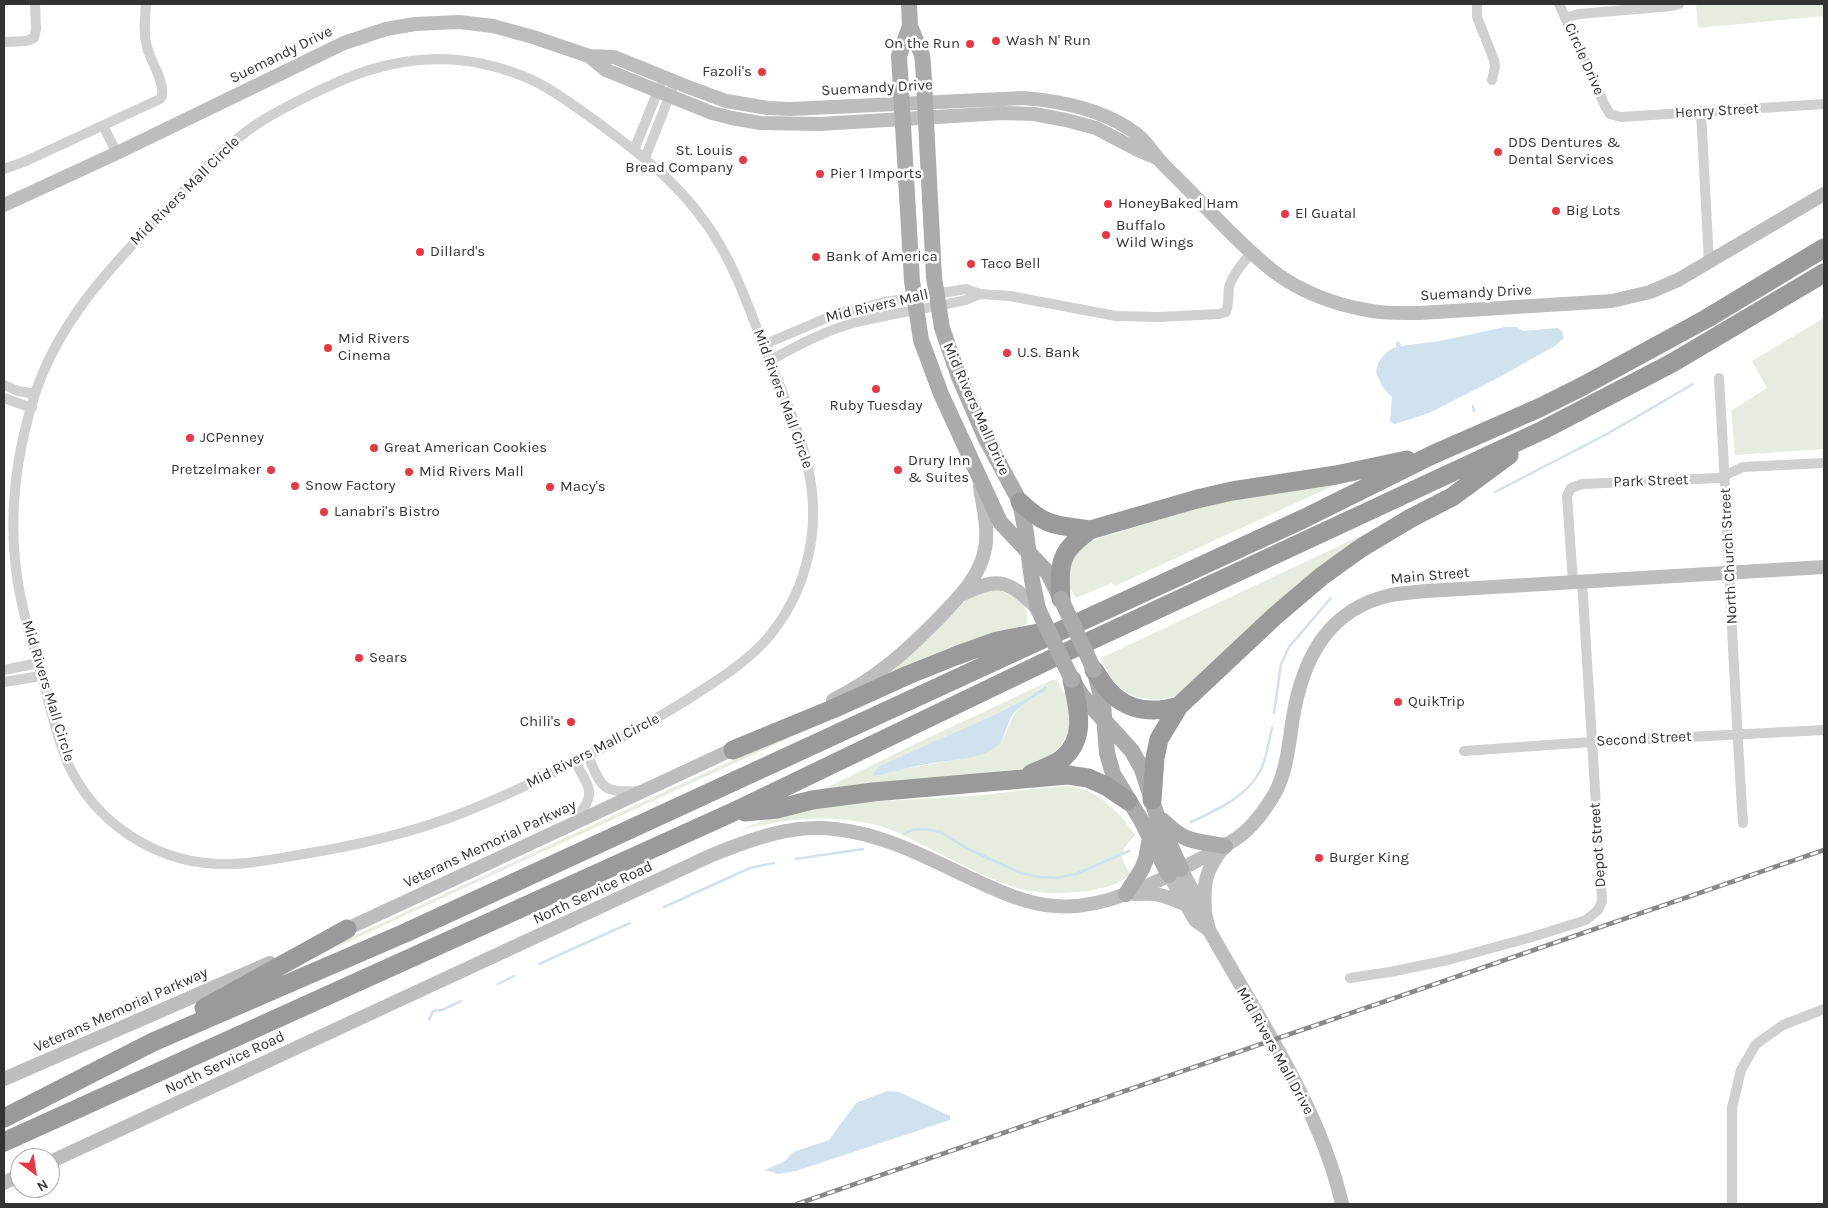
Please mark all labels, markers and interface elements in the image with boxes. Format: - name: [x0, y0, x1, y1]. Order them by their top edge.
- street label: Circle Drive: [1560, 20, 1608, 98]
- street label: Suemandy Drive: [227, 22, 335, 88]
- place label: Wash N' Run: [1006, 32, 1091, 50]
- place label: On the Run: [884, 35, 960, 53]
- marker: Wash N' Run: [990, 35, 1002, 47]
- marker: On the Run: [964, 38, 976, 50]
- place label: Fazoli's: [702, 63, 752, 81]
- marker: Fazoli's: [756, 66, 768, 78]
- street label: Suemandy Drive: [821, 76, 933, 100]
- street label: Henry Street: [1675, 100, 1759, 122]
- street label: Mid Rivers Mall Circle: [127, 133, 243, 249]
- place label: DDS Dentures & Dental Services: [1508, 134, 1620, 169]
- place label: St. Louis Bread Company: [625, 142, 733, 177]
- marker: DDS Dentures & Dental Services: [1492, 146, 1504, 158]
- marker: St. Louis Bread Company: [737, 154, 749, 166]
- place label: Pier 1 Imports: [830, 165, 922, 183]
- marker: Pier 1 Imports: [814, 168, 826, 180]
- place label: HoneyBaked Ham: [1118, 195, 1238, 213]
- marker: HoneyBaked Ham: [1102, 198, 1114, 210]
- place label: Big Lots: [1566, 202, 1621, 220]
- place label: El Guatal: [1295, 205, 1356, 223]
- marker: Big Lots: [1550, 205, 1562, 217]
- marker: El Guatal: [1279, 208, 1291, 220]
- place label: Buffalo Wild Wings: [1116, 217, 1194, 252]
- marker: Buffalo Wild Wings: [1100, 229, 1112, 241]
- place label: Dillard's: [430, 243, 485, 261]
- marker: Dillard's: [414, 246, 426, 258]
- place label: Bank of America: [826, 248, 938, 266]
- marker: Bank of America: [810, 251, 822, 263]
- place label: Taco Bell: [981, 255, 1040, 273]
- marker: Taco Bell: [965, 258, 977, 270]
- street label: Suemandy Drive: [1420, 281, 1532, 305]
- street label: Mid Rivers Mall: [824, 285, 930, 327]
- street label: Mid Rivers Mall Circle: [749, 327, 817, 471]
- place label: Mid Rivers Cinema: [338, 330, 410, 365]
- street label: Mid Rivers Mall Drive: [939, 340, 1013, 478]
- marker: Mid Rivers Cinema: [322, 342, 334, 354]
- place label: U.S. Bank: [1017, 344, 1080, 362]
- marker: U.S. Bank: [1001, 347, 1013, 359]
- marker: Ruby Tuesday: [870, 383, 882, 395]
- place label: Ruby Tuesday: [830, 397, 922, 415]
- place label: JCPenney: [200, 429, 264, 447]
- marker: JCPenney: [184, 432, 196, 444]
- place label: Great American Cookies: [384, 439, 547, 457]
- marker: Great American Cookies: [368, 442, 380, 454]
- place label: Drury Inn & Suites: [908, 452, 971, 487]
- place label: Pretzelmaker: [171, 461, 261, 479]
- place label: Mid Rivers Mall: [419, 463, 524, 481]
- marker: Pretzelmaker: [265, 464, 277, 476]
- marker: Drury Inn & Suites: [892, 464, 904, 476]
- marker: Mid Rivers Mall: [403, 466, 415, 478]
- street label: Park Street: [1613, 471, 1689, 491]
- place label: Snow Factory: [305, 477, 395, 495]
- place label: Macy's: [560, 478, 606, 496]
- marker: Snow Factory: [289, 480, 301, 492]
- marker: Macy's: [544, 481, 556, 493]
- street label: North Church Street: [1716, 487, 1742, 625]
- place label: Lanabri's Bistro: [334, 503, 440, 521]
- marker: Lanabri's Bistro: [318, 506, 330, 518]
- street label: Main Street: [1390, 564, 1470, 588]
- street label: Mid Rivers Mall Circle: [18, 618, 78, 764]
- place label: Sears: [369, 649, 407, 667]
- marker: Sears: [353, 652, 365, 664]
- place label: QuikTrip: [1408, 693, 1465, 711]
- marker: QuikTrip: [1392, 696, 1404, 708]
- street label: Mid Rivers Mall Circle: [523, 710, 663, 792]
- place label: Chili's: [520, 713, 561, 731]
- marker: Chili's: [565, 716, 577, 728]
- street label: Second Street: [1596, 728, 1692, 750]
- street label: Veterans Memorial Parkway: [401, 796, 579, 892]
- street label: Depot Street: [1586, 802, 1610, 888]
- place label: Burger King: [1329, 849, 1409, 867]
- marker: Burger King: [1313, 852, 1325, 864]
- street label: North Service Road: [530, 857, 656, 929]
- street label: Veterans Memorial Parkway: [31, 963, 211, 1057]
- street label: Mid Rivers Mall Drive: [1232, 984, 1318, 1118]
- street label: North Service Road: [162, 1027, 288, 1099]
- north arrow: [10, 1148, 60, 1198]
- text: N: [34, 1176, 51, 1195]

